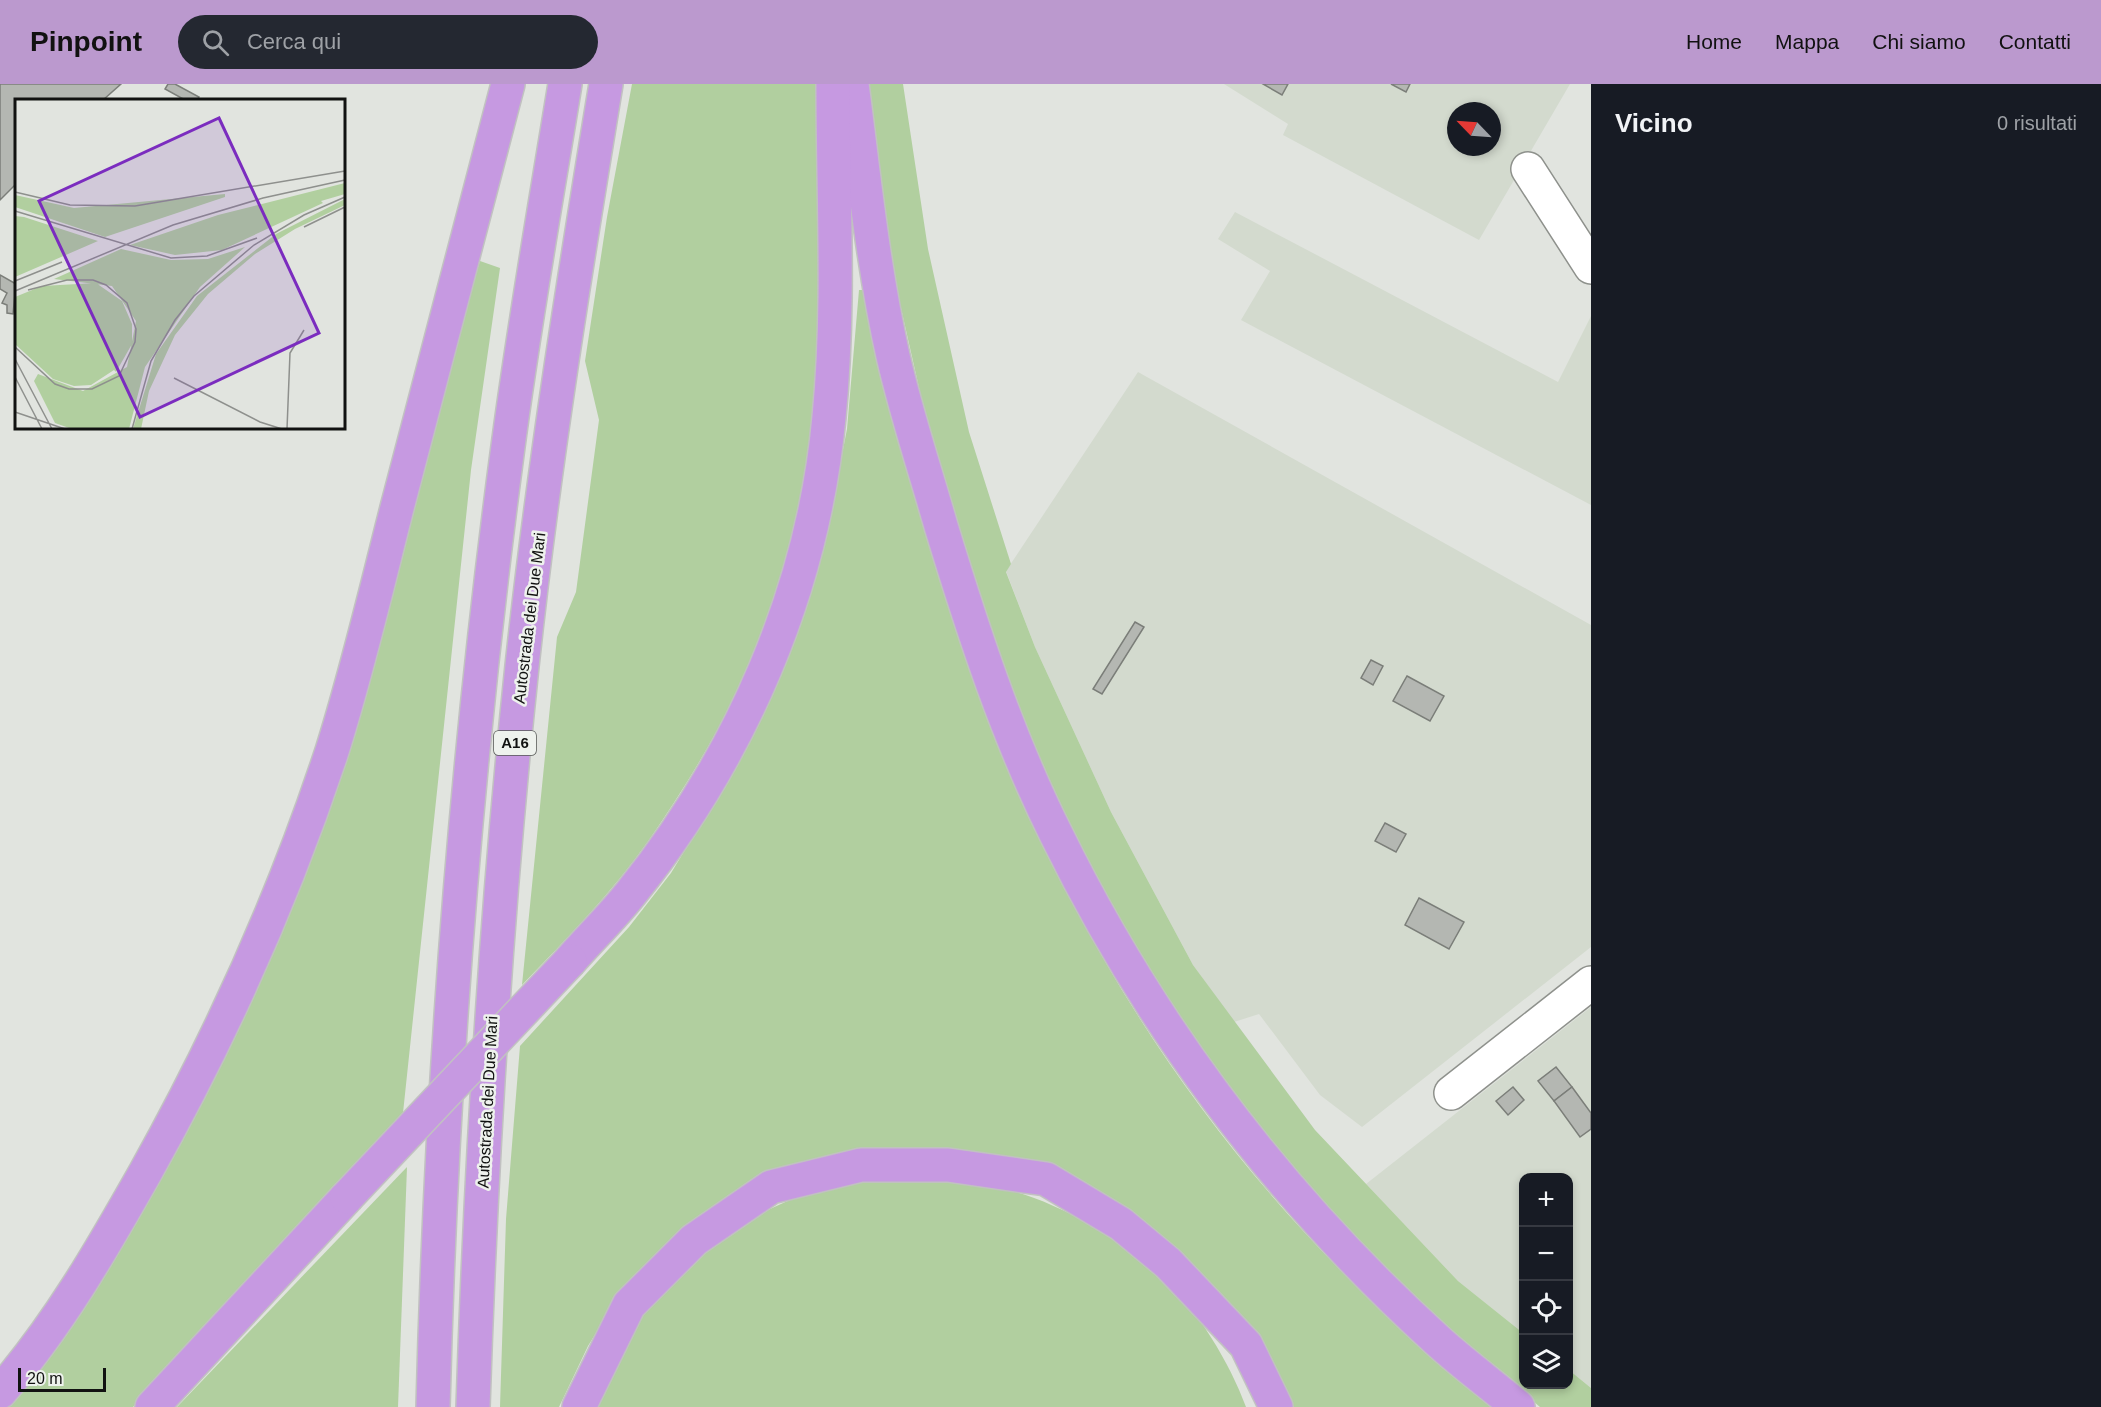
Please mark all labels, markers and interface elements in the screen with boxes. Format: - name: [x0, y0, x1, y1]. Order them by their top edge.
- search box: [178, 15, 598, 69]
- text: Pinpoint: [30, 26, 142, 57]
- icon: search: [199, 26, 232, 59]
- text: Cerca qui: [247, 29, 341, 54]
- text: Home: [1686, 30, 1742, 53]
- text: Mappa: [1775, 30, 1839, 53]
- text: Chi siamo: [1872, 30, 1966, 53]
- text: Contatti: [1999, 30, 2071, 53]
- inset map: [15, 99, 345, 429]
- north arrow: [1447, 102, 1501, 156]
- text: Vicino: [1615, 108, 1693, 138]
- text: 0 risultati: [1997, 112, 2077, 134]
- street label: Autostrada dei Due Mari: [511, 531, 548, 705]
- road number: A16: [494, 731, 536, 755]
- street label: Autostrada dei Due Mari: [474, 1015, 501, 1189]
- map controls: [1519, 1173, 1573, 1389]
- button: +: [1519, 1173, 1573, 1227]
- button: −: [1519, 1227, 1573, 1281]
- button: locate: [1519, 1281, 1573, 1335]
- button: layers: [1519, 1335, 1573, 1389]
- scale bar: [18, 1365, 106, 1392]
- text: 20 m: [27, 1370, 63, 1387]

